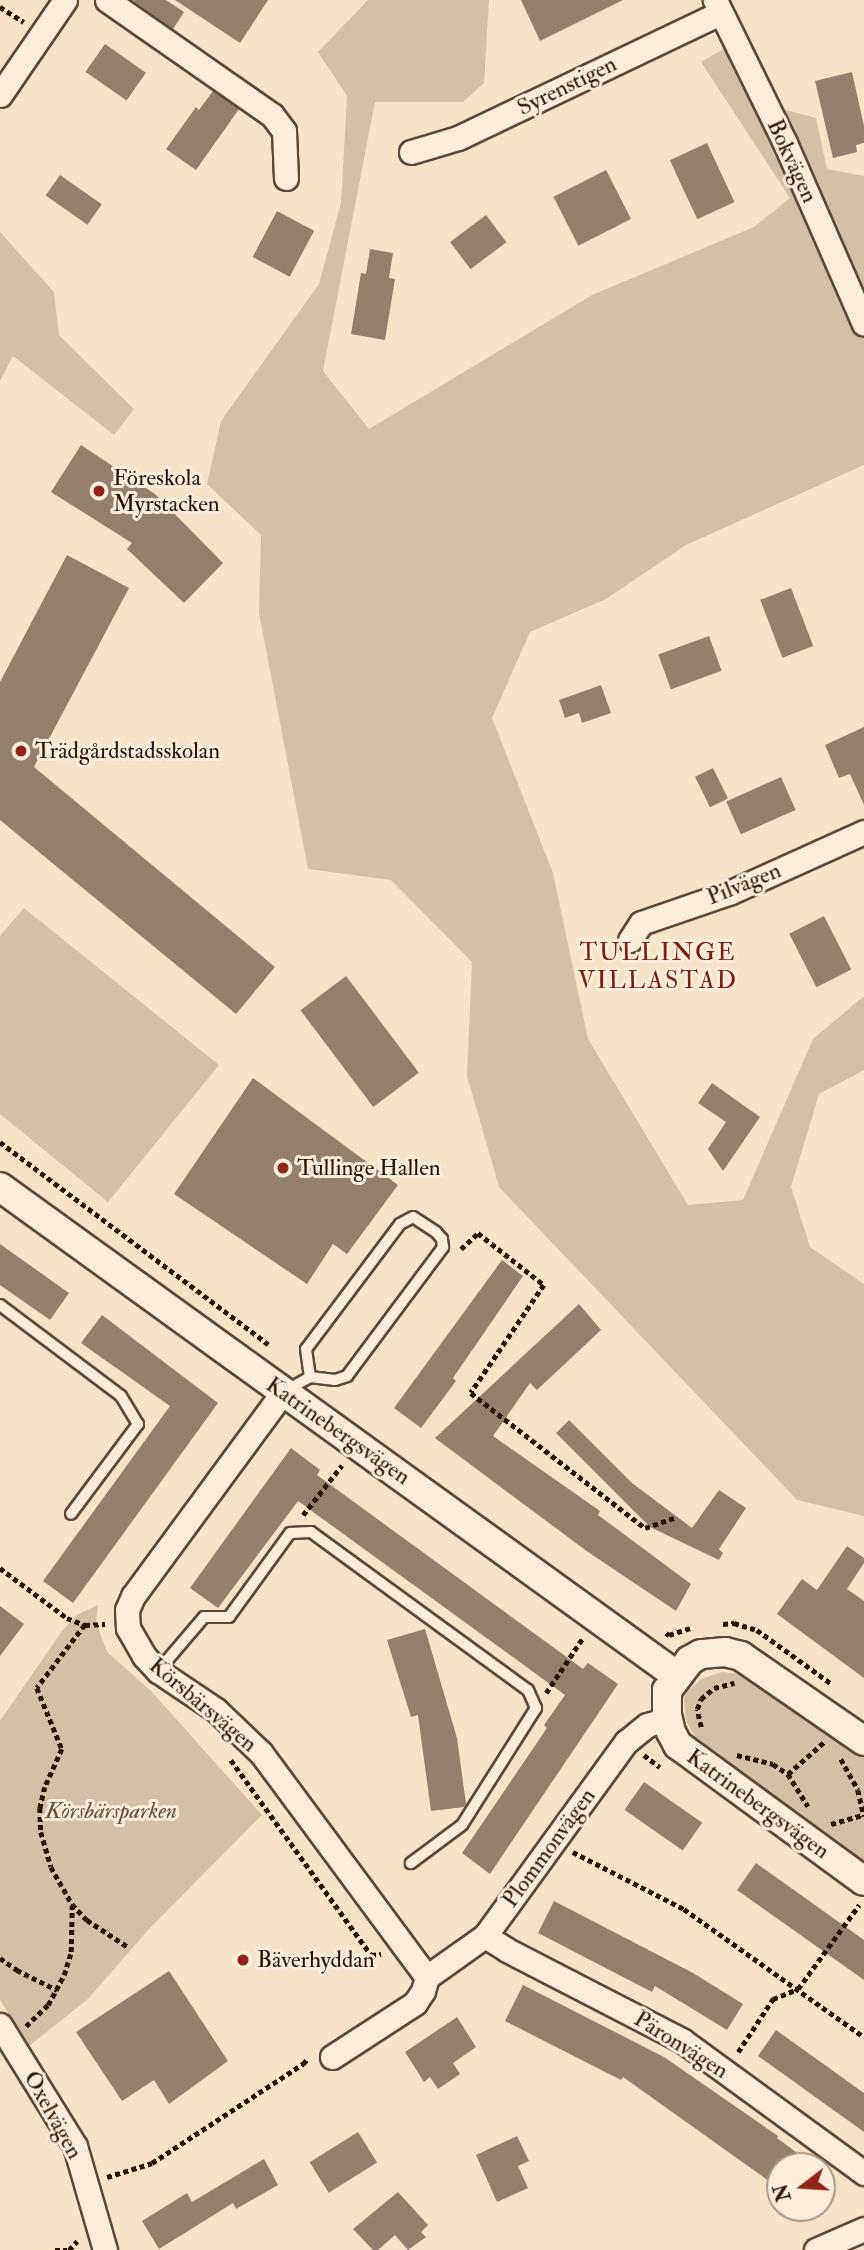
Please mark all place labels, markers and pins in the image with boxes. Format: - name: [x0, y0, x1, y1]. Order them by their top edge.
- place label: Föreskola Myrstacken: [113, 464, 220, 518]
- marker: Föreskola Myrstacken: [91, 483, 107, 499]
- place label: Trädgårdstadsskolan: [35, 737, 220, 765]
- marker: Trädgårdstadsskolan: [13, 743, 29, 759]
- place label: Tullinge Hallen: [297, 1154, 441, 1182]
- marker: Tullinge Hallen: [275, 1160, 291, 1176]
- place label: Bäverhyddan: [257, 1946, 375, 1974]
- marker: Bäverhyddan: [235, 1952, 251, 1968]

